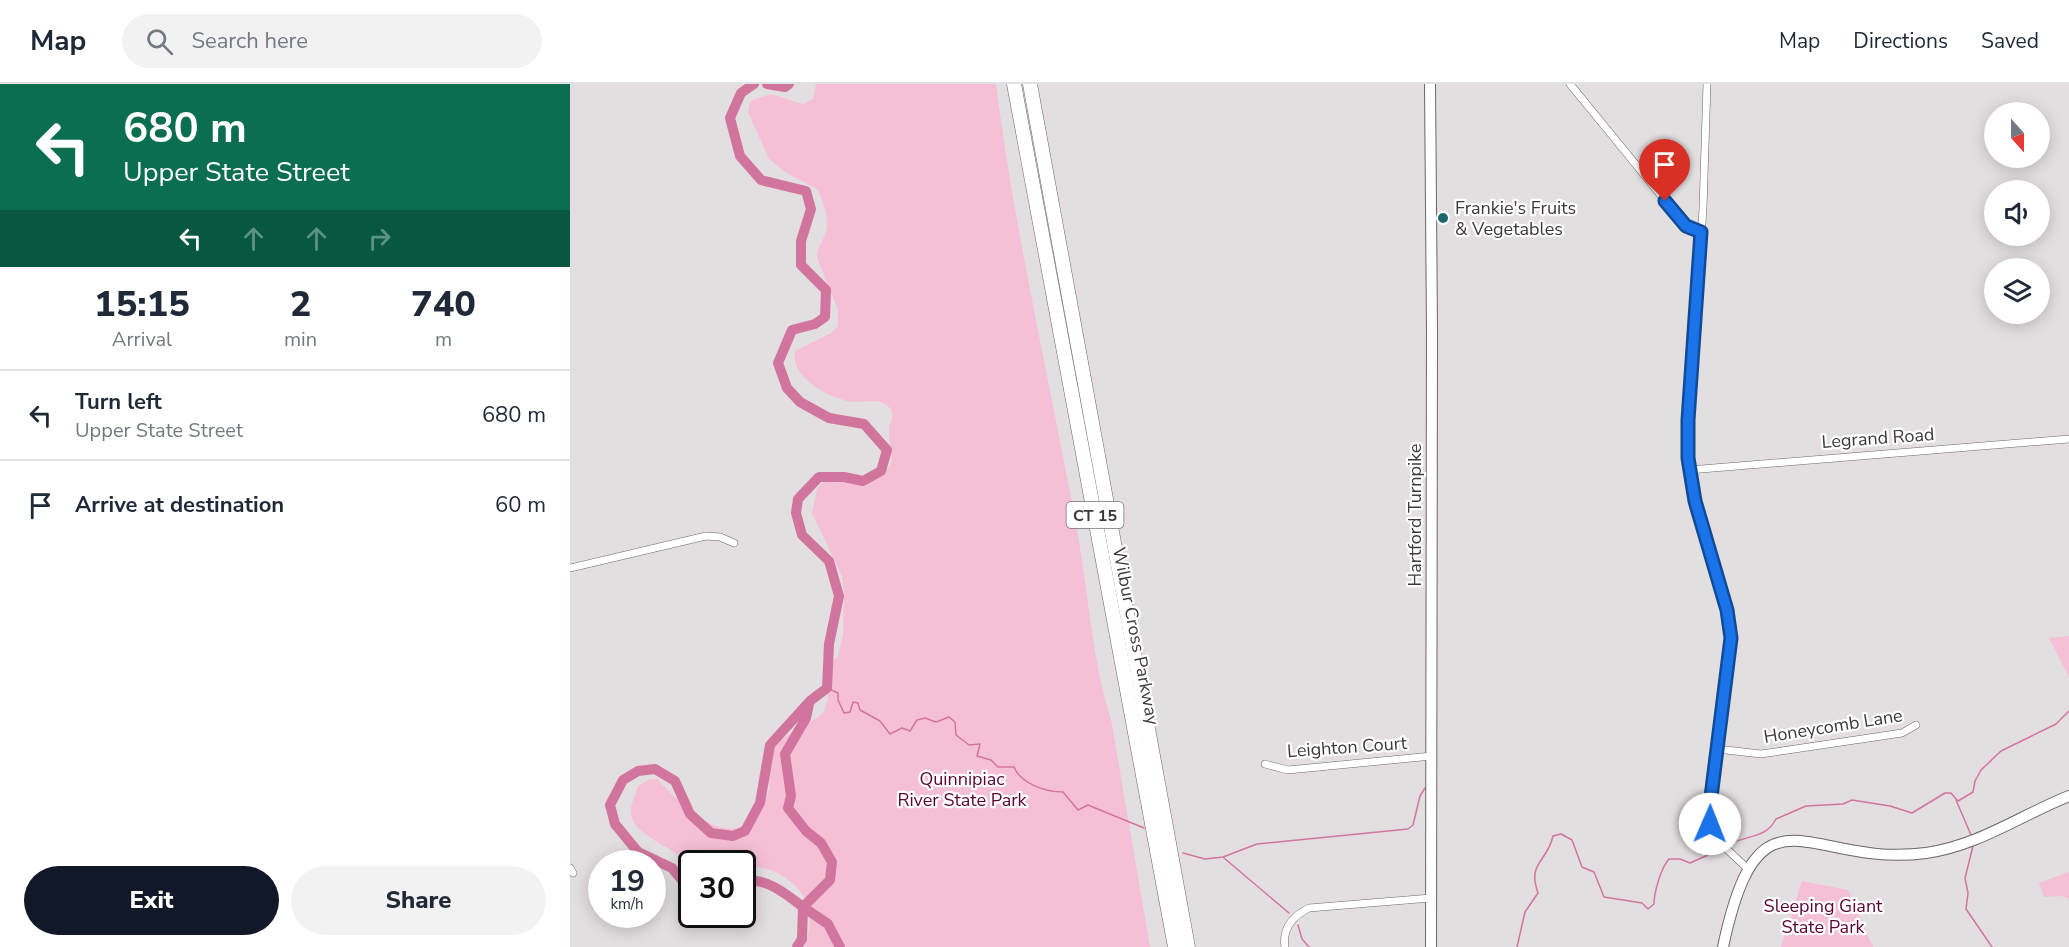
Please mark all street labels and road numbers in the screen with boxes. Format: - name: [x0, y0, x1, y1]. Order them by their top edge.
- street label: Legrand Road: [1821, 422, 1935, 454]
- street label: Hartford Turnpike: [1403, 443, 1427, 587]
- road number: CT 15: [1066, 502, 1124, 528]
- street label: Wilbur Cross Parkway: [1107, 545, 1165, 728]
- street label: Honeycomb Lane: [1762, 703, 1904, 749]
- street label: Leighton Court: [1286, 731, 1408, 763]

